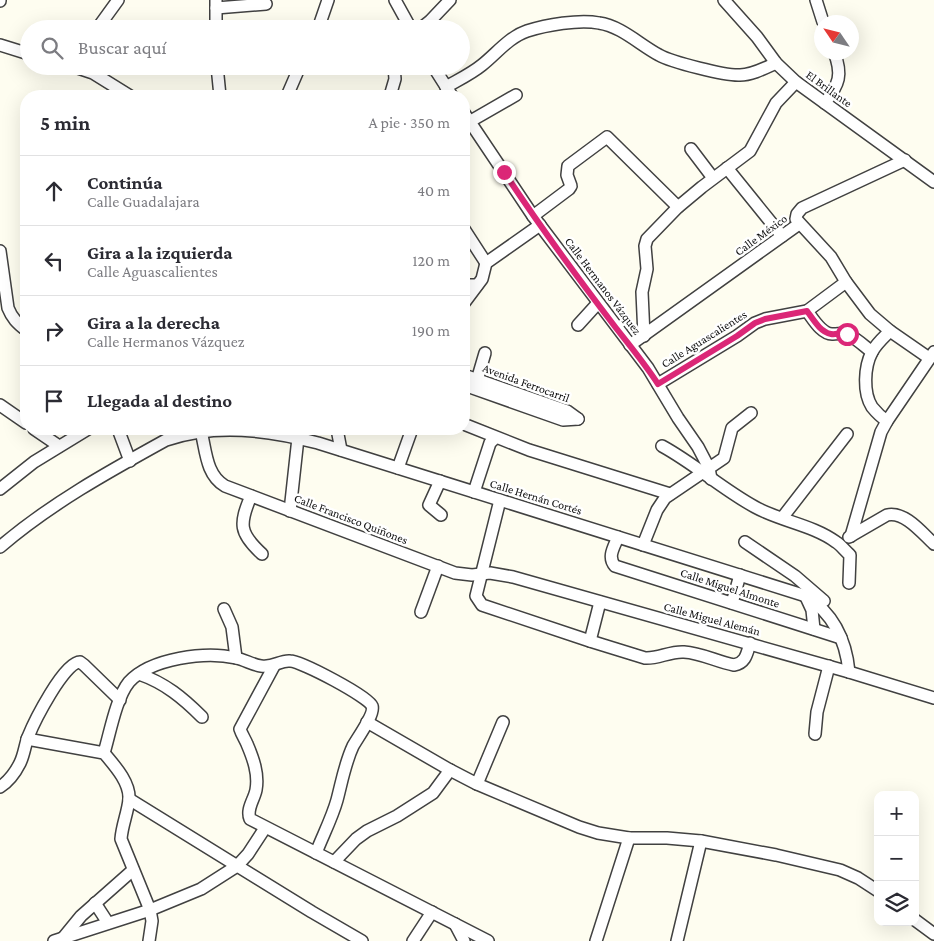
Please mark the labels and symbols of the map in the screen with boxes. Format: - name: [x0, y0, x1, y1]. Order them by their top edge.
- north arrow: [814, 15, 859, 60]
- street label: El Brillante: [803, 68, 855, 110]
- route end: [493, 161, 516, 184]
- street label: Calle México: [732, 211, 790, 259]
- street label: Calle Hermanos Vázquez: [562, 235, 644, 337]
- street label: Calle Aguascalientes: [659, 307, 750, 371]
- route start: [836, 323, 859, 346]
- street label: Avenida Ferrocarril: [481, 361, 571, 405]
- street label: Calle Hernán Cortés: [488, 476, 584, 518]
- street label: Calle Francisco Quiñones: [292, 491, 410, 547]
- street label: Calle Miguel Almonte: [679, 565, 781, 611]
- street label: Calle Miguel Alemán: [662, 599, 762, 639]

